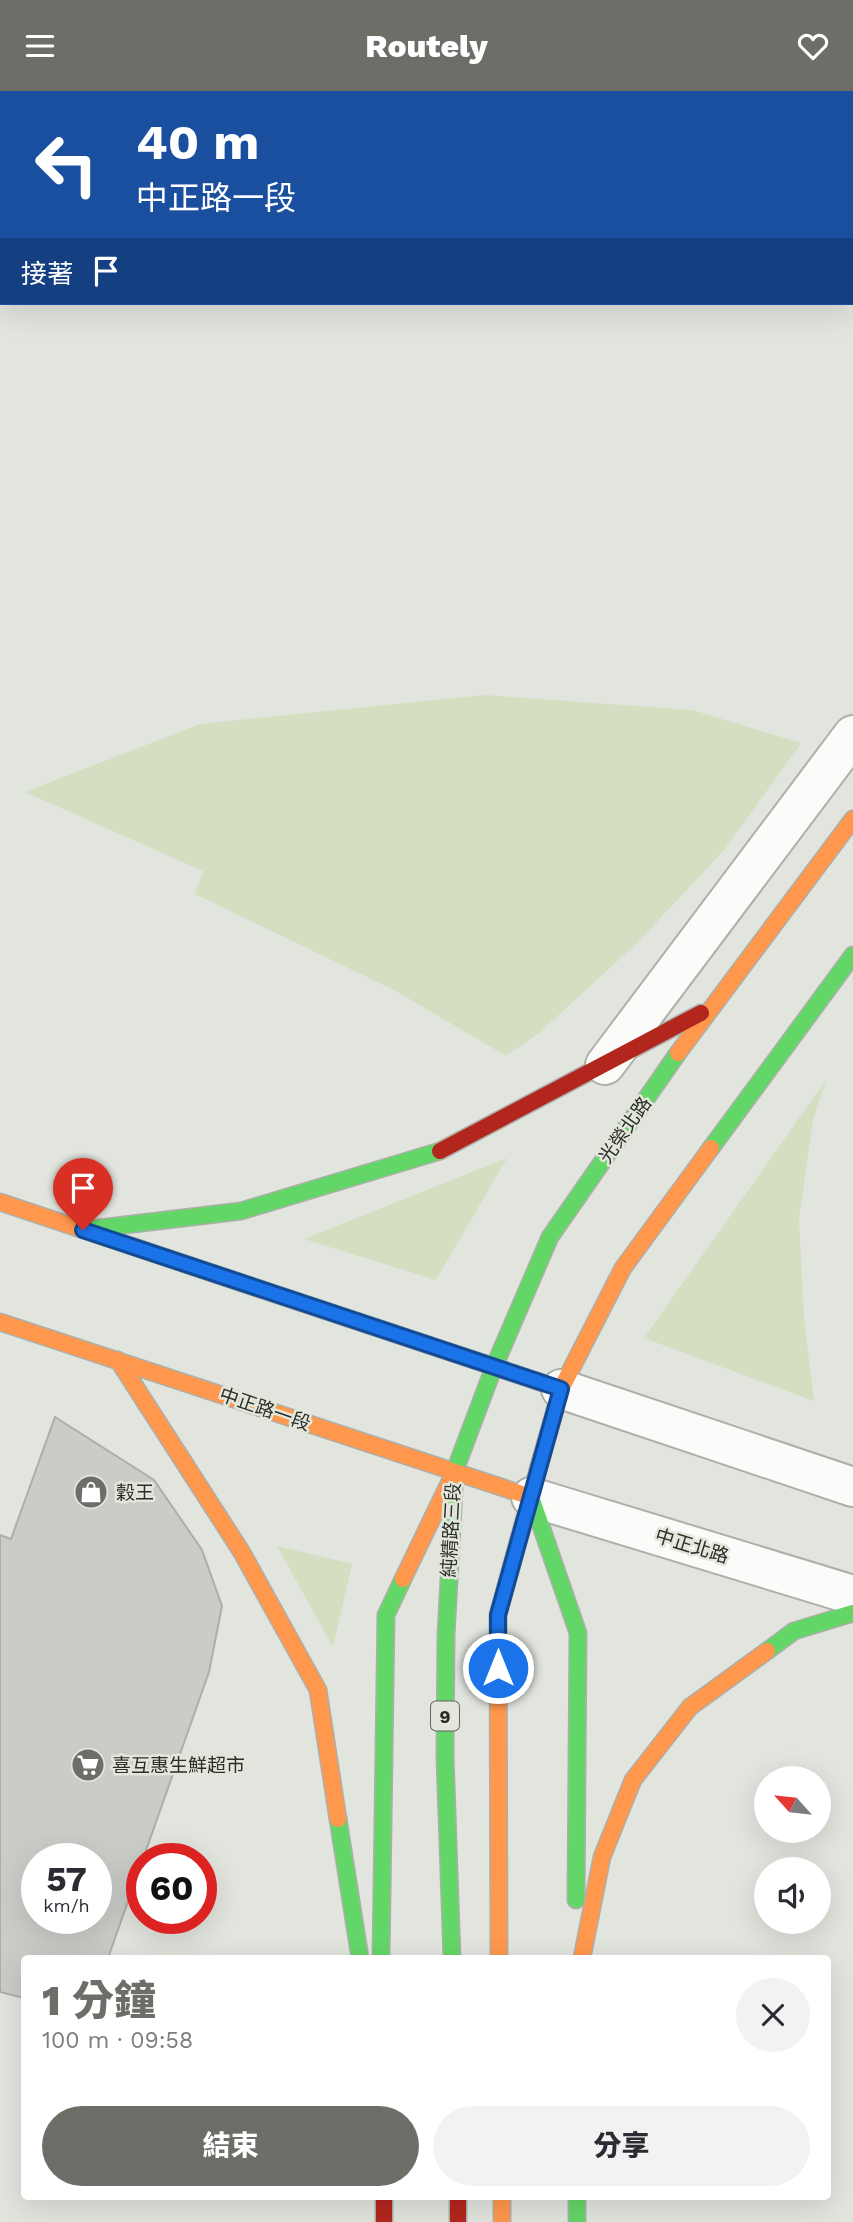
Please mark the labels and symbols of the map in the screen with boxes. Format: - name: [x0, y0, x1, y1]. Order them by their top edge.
- street label: 光榮北路: [594, 1092, 656, 1168]
- pin: [53, 1158, 113, 1230]
- street label: 中正路一段: [216, 1383, 314, 1435]
- shop icon: 穀王: [72, 1473, 110, 1511]
- place label: 穀王: [116, 1481, 154, 1504]
- street label: 純精路三段: [437, 1482, 465, 1578]
- street label: 中正北路: [652, 1524, 732, 1568]
- position arrow: [461, 1631, 535, 1705]
- road number: 9: [431, 1701, 459, 1731]
- supermarket icon: 喜互惠生鮮超市: [69, 1746, 107, 1784]
- place label: 喜互惠生鮮超市: [112, 1754, 245, 1777]
- north arrow: [754, 1766, 831, 1843]
- speed limit sign: 60: [126, 1843, 217, 1934]

